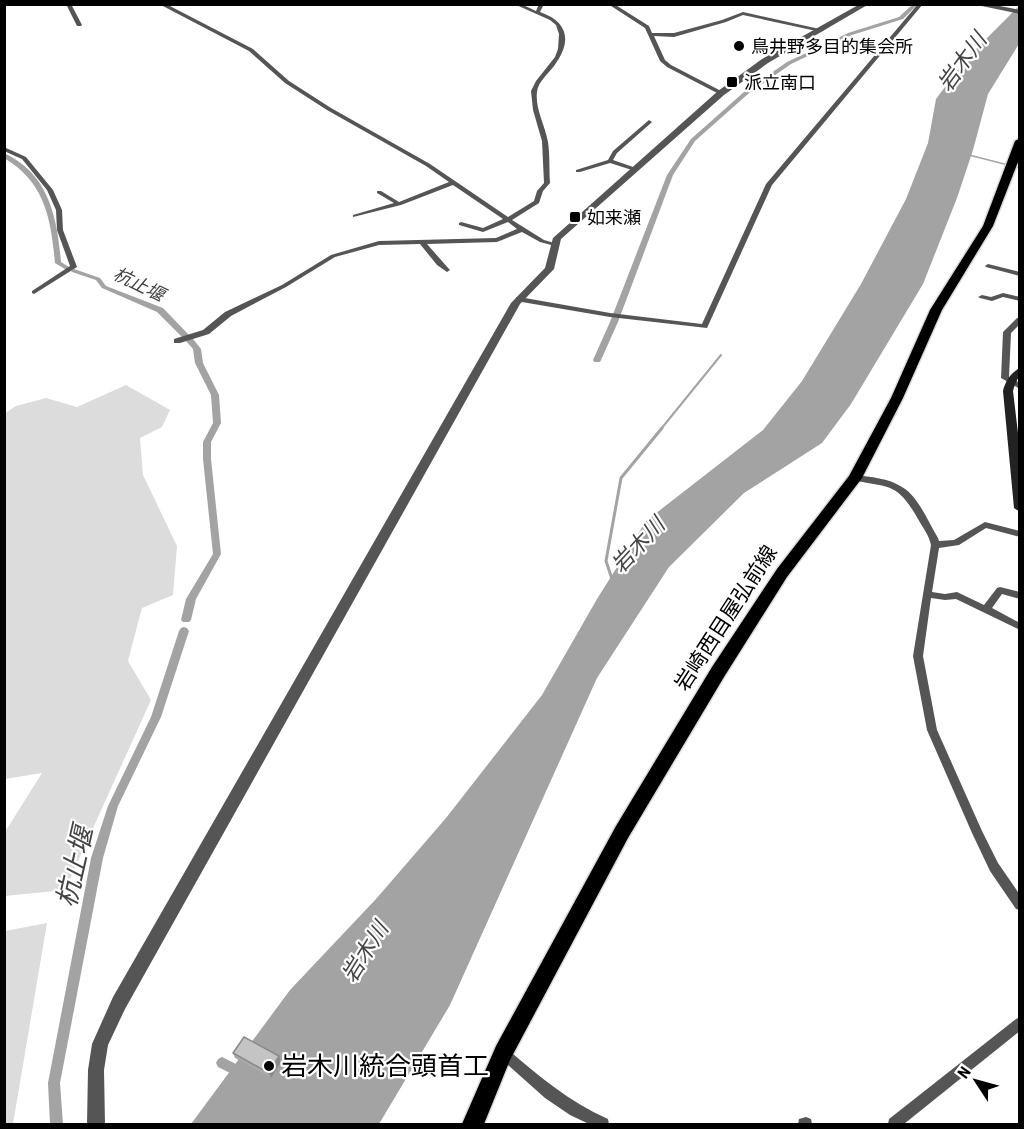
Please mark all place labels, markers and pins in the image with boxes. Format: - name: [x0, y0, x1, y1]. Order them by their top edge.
- place label: 鳥井野多目的集会所: [751, 36, 913, 57]
- marker: 鳥井野多目的集会所: [732, 39, 746, 53]
- place label: 派立南口: [744, 72, 816, 93]
- marker: 派立南口: [725, 75, 739, 89]
- place label: 如来瀬: [587, 207, 641, 228]
- marker: 如来瀬: [568, 210, 582, 224]
- place label: 岩木川統合頭首工: [281, 1051, 489, 1081]
- marker: 岩木川統合頭首工: [262, 1059, 276, 1073]

